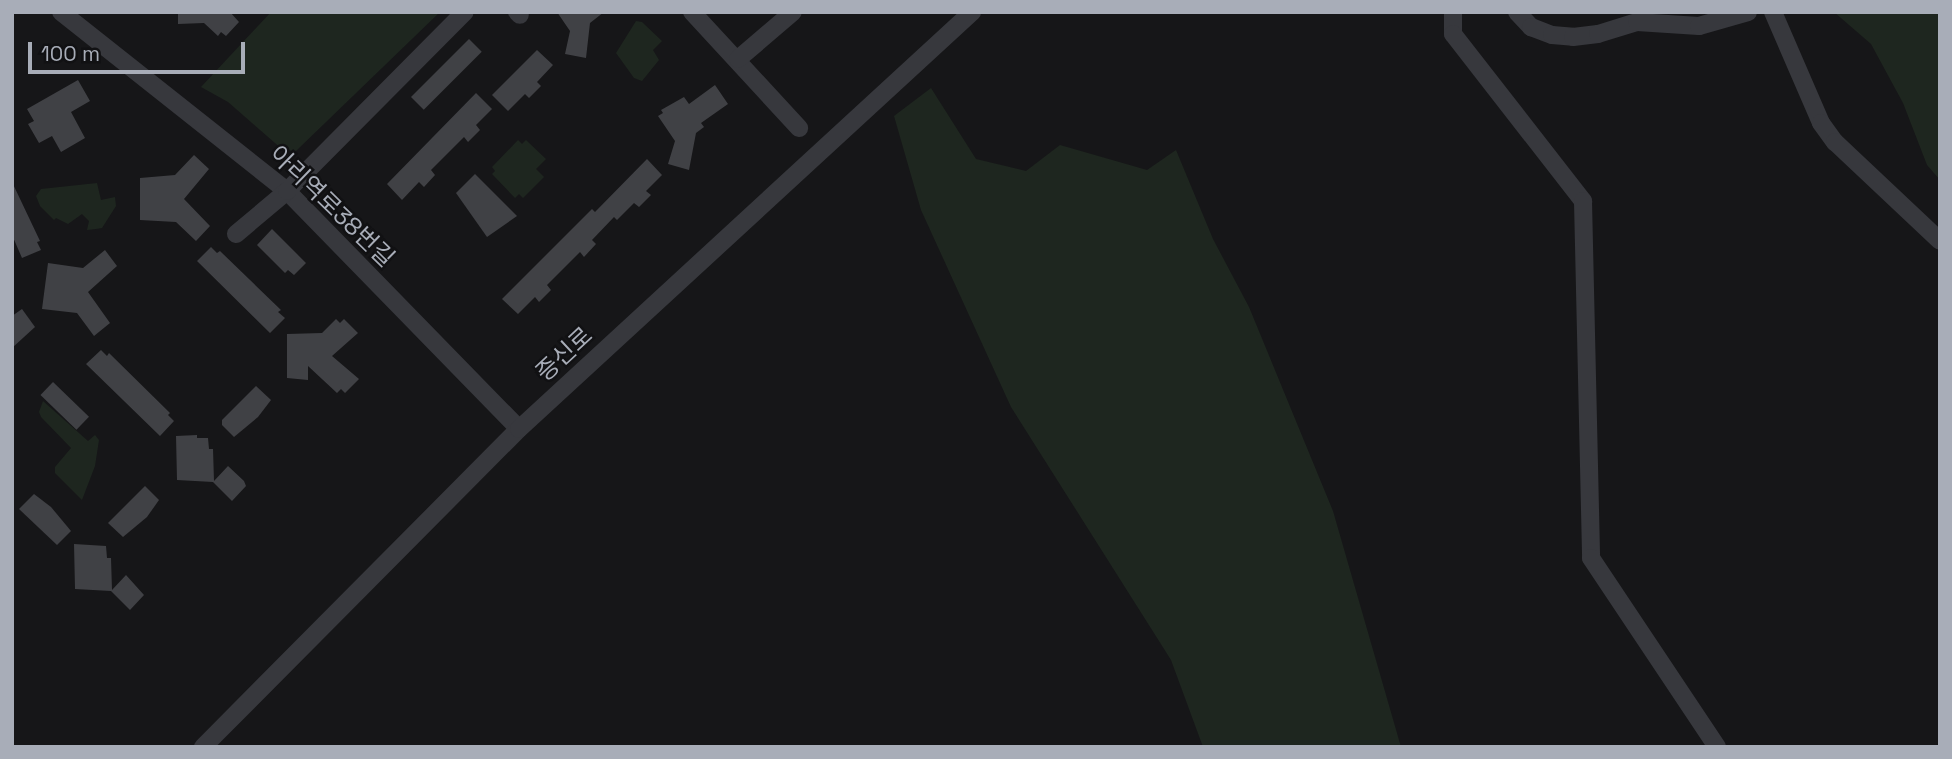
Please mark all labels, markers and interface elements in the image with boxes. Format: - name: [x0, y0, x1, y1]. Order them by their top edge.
- scale bar: [32, 28, 248, 72]
- text: 100 m: [41, 40, 100, 67]
- street label: 아리역로38번길: [264, 139, 400, 273]
- street label: 증신로: [530, 321, 598, 387]

